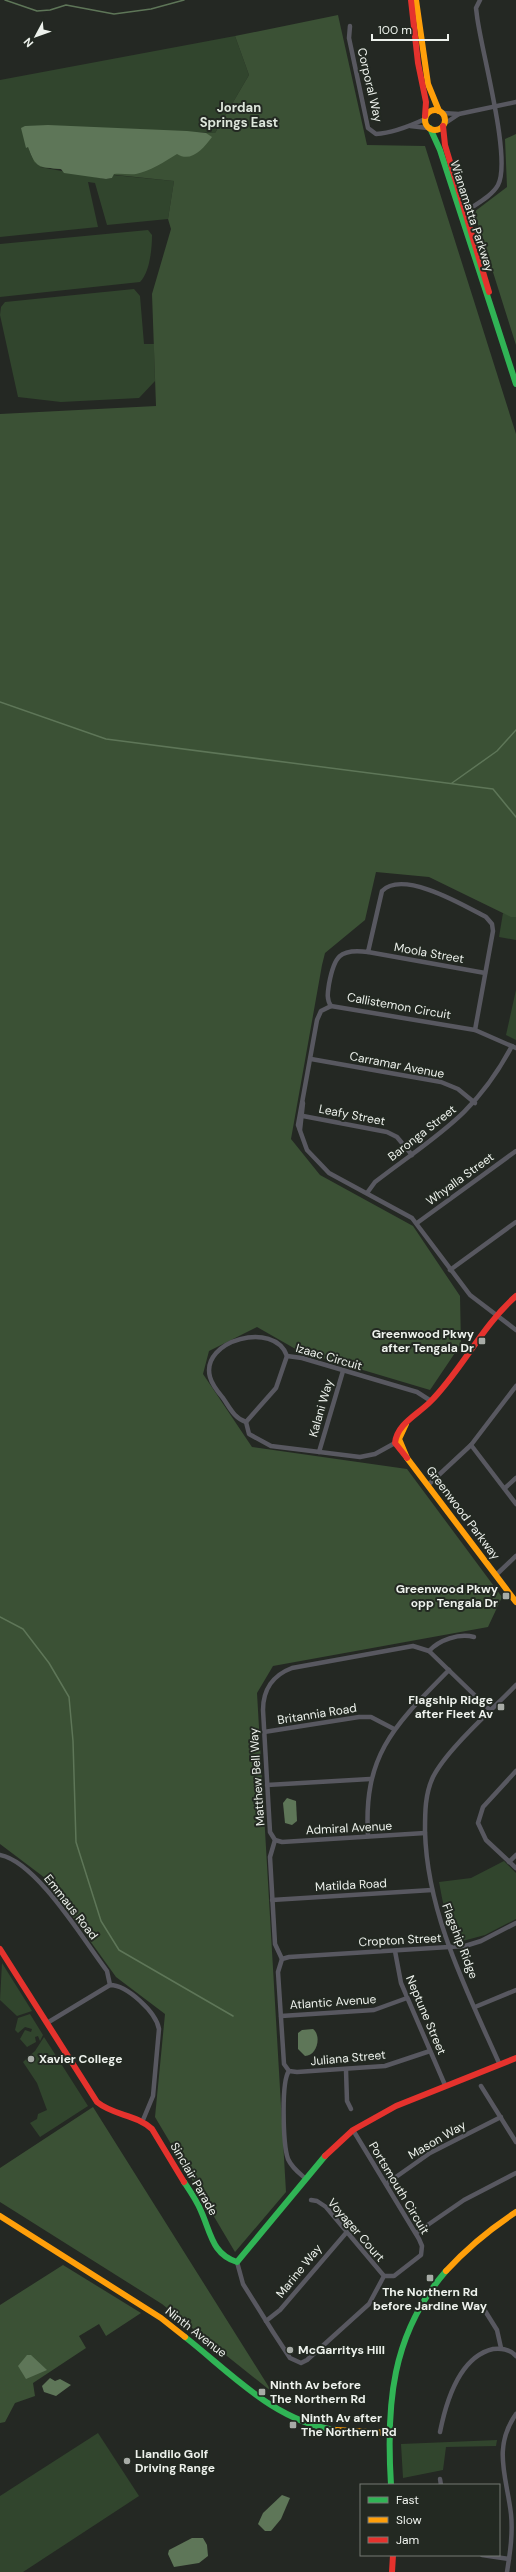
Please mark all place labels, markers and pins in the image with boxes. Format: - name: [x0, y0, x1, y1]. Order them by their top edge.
- place label: Greenwood Pkwy after Tengala Dr: [372, 1326, 475, 1356]
- marker: Greenwood Pkwy after Tengala Dr: [477, 1336, 487, 1346]
- place label: Greenwood Pkwy opp Tengala Dr: [396, 1581, 499, 1611]
- marker: Greenwood Pkwy opp Tengala Dr: [501, 1591, 511, 1601]
- place label: Flagship Ridge after Fleet Av: [408, 1692, 493, 1722]
- marker: Flagship Ridge after Fleet Av: [496, 1702, 506, 1712]
- place label: Xavier College: [39, 2051, 122, 2067]
- marker: Xavier College: [26, 2054, 36, 2064]
- marker: The Northern Rd before Jardine Way: [425, 2273, 435, 2283]
- place label: The Northern Rd before Jardine Way: [373, 2284, 488, 2314]
- place label: McGarritys Hill: [298, 2342, 385, 2358]
- marker: McGarritys Hill: [285, 2345, 295, 2355]
- place label: Ninth Av before The Northern Rd: [270, 2377, 366, 2407]
- marker: Ninth Av before The Northern Rd: [257, 2387, 267, 2397]
- place label: Ninth Av after The Northern Rd: [301, 2410, 397, 2440]
- marker: Ninth Av after The Northern Rd: [288, 2420, 298, 2430]
- place label: Llandilo Golf Driving Range: [135, 2446, 215, 2476]
- marker: Llandilo Golf Driving Range: [122, 2456, 132, 2466]

